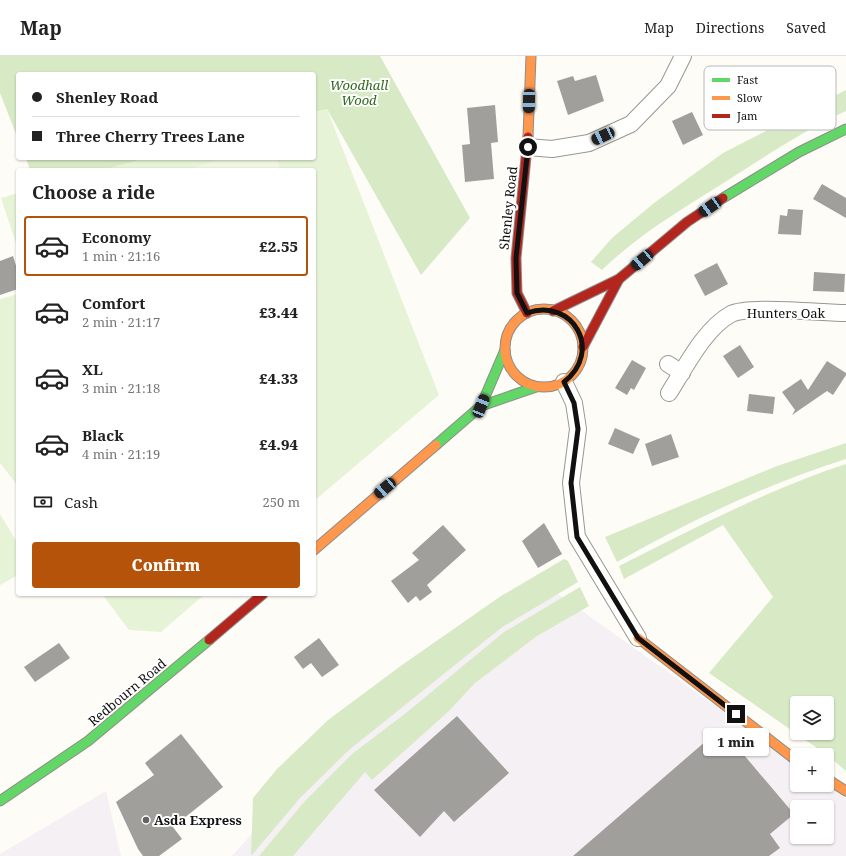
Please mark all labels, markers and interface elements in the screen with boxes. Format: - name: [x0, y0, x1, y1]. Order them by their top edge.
- text: Map: [20, 15, 62, 41]
- text: Map: [644, 18, 674, 37]
- text: Directions: [696, 18, 764, 37]
- text: Saved: [786, 18, 826, 37]
- legend: [704, 66, 836, 130]
- text: Fast: [737, 72, 758, 87]
- park label: Woodhall Wood: [330, 76, 388, 109]
- text: Shenley Road: [56, 87, 158, 107]
- car: [523, 89, 535, 113]
- text: Slow: [737, 90, 763, 105]
- text: Jam: [736, 108, 758, 123]
- car: [590, 125, 616, 147]
- text: Three Cherry Trees Lane: [56, 126, 245, 146]
- route start: [519, 138, 537, 156]
- street label: Shenley Road: [495, 165, 521, 251]
- text: Choose a ride: [32, 180, 155, 204]
- car: [697, 195, 723, 219]
- text: Economy: [82, 227, 151, 247]
- icon: car: [34, 228, 70, 264]
- text: £2.55: [259, 236, 298, 256]
- text: 1 min · 21:16: [82, 247, 160, 265]
- car: [629, 248, 655, 272]
- text: Comfort: [82, 293, 145, 313]
- icon: car: [34, 294, 70, 330]
- text: £3.44: [259, 302, 298, 322]
- street label: Hunters Oak: [747, 304, 826, 322]
- text: 2 min · 21:17: [82, 313, 160, 331]
- text: XL: [82, 359, 103, 379]
- icon: car: [34, 360, 70, 396]
- text: £4.33: [259, 368, 298, 388]
- text: 3 min · 21:18: [82, 379, 160, 397]
- car: [471, 393, 491, 419]
- text: Black: [82, 425, 124, 445]
- icon: car: [34, 426, 70, 462]
- text: £4.94: [259, 434, 298, 454]
- text: 4 min · 21:19: [82, 445, 160, 463]
- car: [372, 476, 398, 500]
- icon: cash: [32, 491, 54, 513]
- text: Cash: [64, 492, 98, 512]
- text: 250 m: [263, 493, 300, 511]
- button: Confirm: [32, 542, 300, 588]
- street label: Redbourn Road: [84, 654, 170, 730]
- map controls: [790, 696, 834, 844]
- button: layers: [790, 696, 834, 740]
- route end: [727, 705, 745, 723]
- callout: 1 min: [703, 728, 769, 756]
- text: 1 min: [717, 733, 755, 751]
- button: +: [790, 748, 834, 792]
- button: −: [790, 800, 834, 844]
- place label: Asda Express: [154, 811, 242, 829]
- marker: Asda Express: [141, 815, 151, 825]

